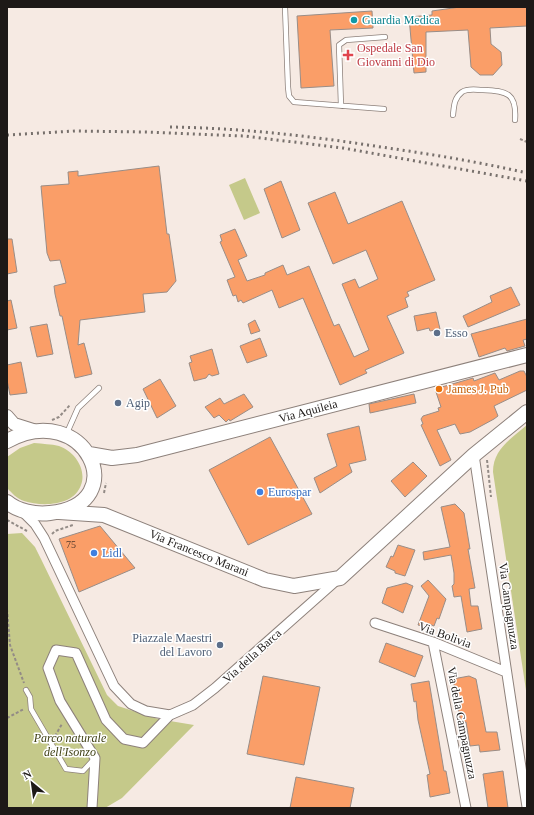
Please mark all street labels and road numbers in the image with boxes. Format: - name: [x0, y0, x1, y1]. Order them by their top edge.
- street label: Via Aquileia: [277, 396, 340, 426]
- street label: Via Francesco Marani: [147, 527, 251, 580]
- street label: Via Campagnuzza: [496, 562, 522, 651]
- street label: Via Bolivia: [417, 619, 474, 651]
- street label: Via della Barca: [220, 626, 285, 686]
- street label: Via della Campagnuzza: [444, 666, 480, 781]

